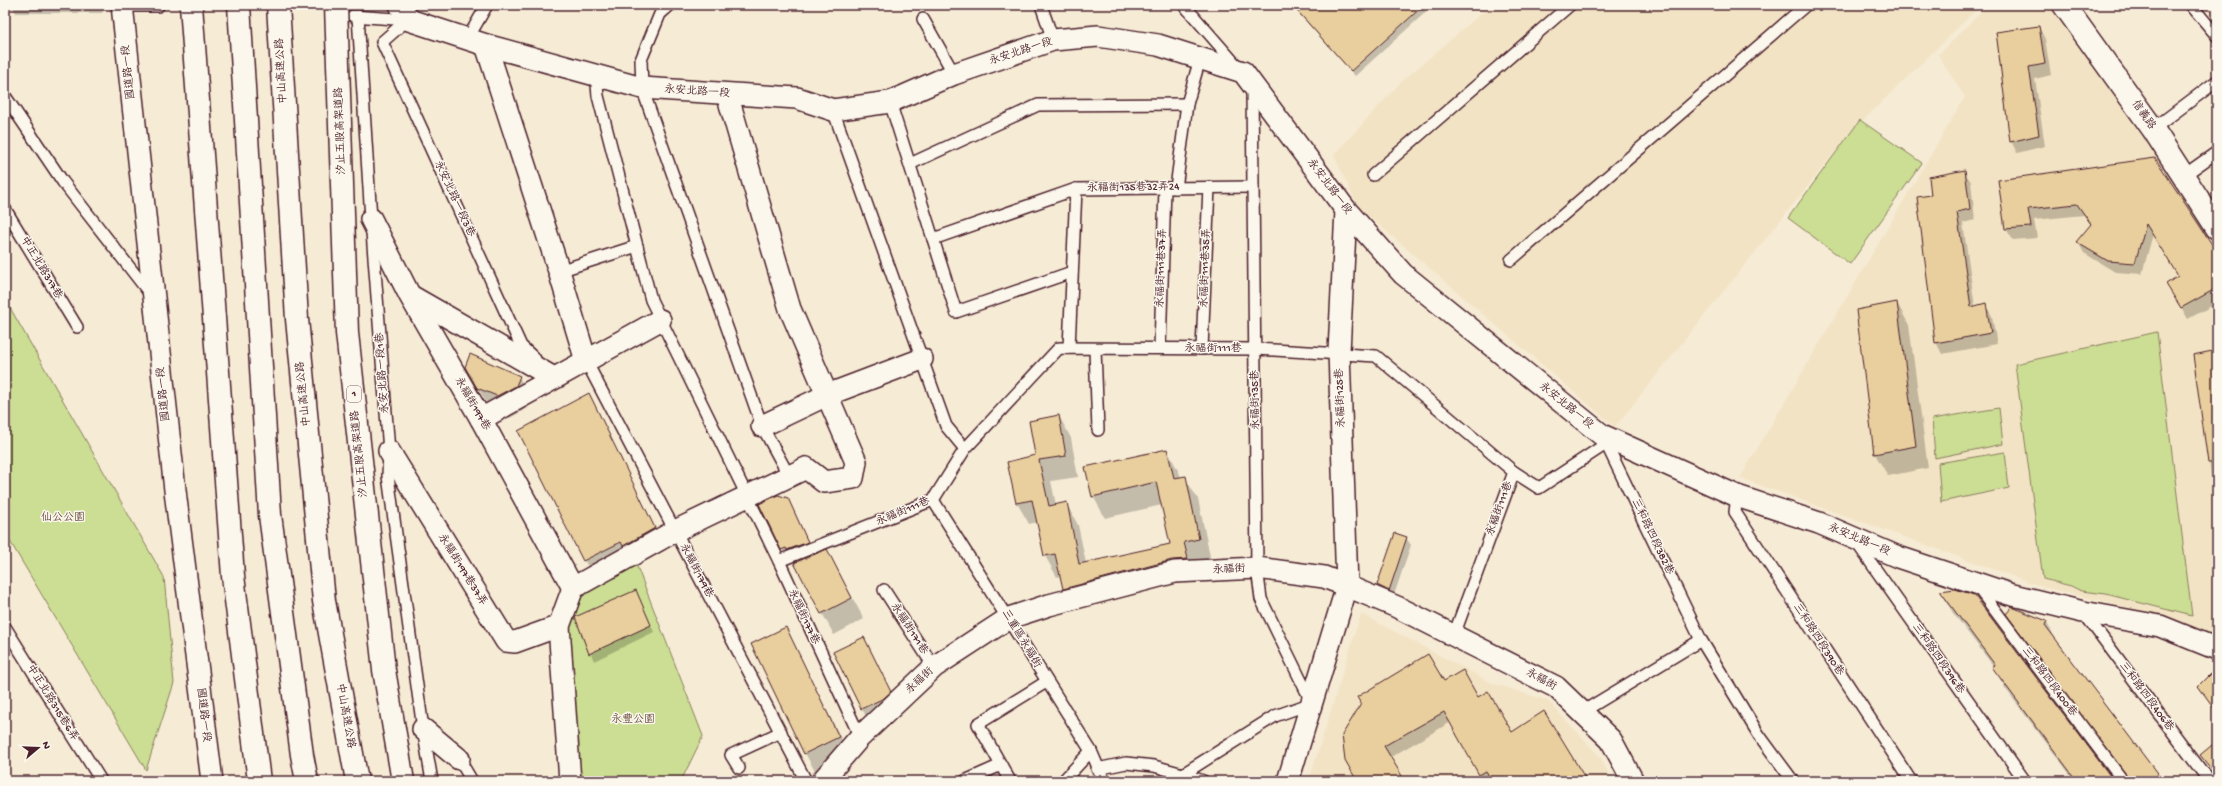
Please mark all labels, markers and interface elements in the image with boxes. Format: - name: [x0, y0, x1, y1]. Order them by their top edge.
- street label: 永安北路一段: [987, 35, 1054, 68]
- street label: 中山高速公路: [272, 38, 290, 104]
- street label: 國道路一段: [119, 44, 138, 100]
- street label: 永安北路一段: [664, 83, 730, 100]
- street label: 汐止五股高架道路: [332, 87, 349, 175]
- street label: 信義路: [2129, 97, 2158, 132]
- street label: 永安北路一段: [1304, 156, 1354, 217]
- street label: 永安北路一段3巷: [431, 159, 478, 239]
- street label: 永福街135巷32弄24: [1087, 180, 1180, 195]
- street label: 永福街111巷37弄: [1154, 228, 1169, 308]
- street label: 永福街111巷35弄: [1198, 228, 1213, 308]
- street label: 中正北路317巷: [18, 234, 65, 301]
- street label: 永安北路一段1巷: [373, 332, 392, 414]
- street label: 永福街111巷: [1184, 342, 1242, 355]
- street label: 中山高速公路: [293, 361, 313, 428]
- street label: 國道路一段: [154, 366, 173, 422]
- street label: 永福街125巷: [1333, 368, 1348, 428]
- street label: 永福街135巷: [1248, 370, 1263, 430]
- street label: 永福街197巷: [452, 375, 493, 433]
- street label: 永安北路一段: [1537, 380, 1596, 431]
- road number: 1: [347, 386, 361, 402]
- street label: 汐止五股高架道路: [348, 410, 371, 498]
- street label: 永福街111巷: [1484, 480, 1515, 538]
- street label: 永福街111巷: [874, 494, 932, 529]
- street label: 三和路四段382巷: [1628, 497, 1677, 577]
- park label: 仙公公園: [41, 511, 85, 524]
- street label: 永安北路一段: [1826, 521, 1892, 558]
- street label: 永福街197巷37弄: [435, 531, 490, 608]
- street label: 永福街179巷: [677, 541, 716, 600]
- street label: 永福街: [1212, 562, 1247, 577]
- street label: 永福街177巷: [785, 587, 822, 647]
- street label: 永福街171巷: [888, 601, 931, 657]
- street label: 三和路四段390巷: [1790, 601, 1847, 678]
- street label: 三重區永福街: [999, 607, 1045, 671]
- street label: 三和路四段396巷: [1909, 621, 1967, 696]
- street label: 三和路四段400巷: [2019, 644, 2080, 719]
- street label: 三和路四段406巷: [2116, 660, 2177, 734]
- street label: 中正北路315巷6弄: [24, 662, 81, 743]
- street label: 永福街: [903, 664, 937, 697]
- street label: 永福街: [1524, 666, 1560, 694]
- street label: 中山高速公路: [333, 682, 359, 750]
- street label: 國道路一段: [194, 687, 213, 743]
- park label: 永豐公園: [611, 712, 655, 726]
- north arrow: [18, 728, 58, 768]
- text: N: [39, 740, 52, 751]

